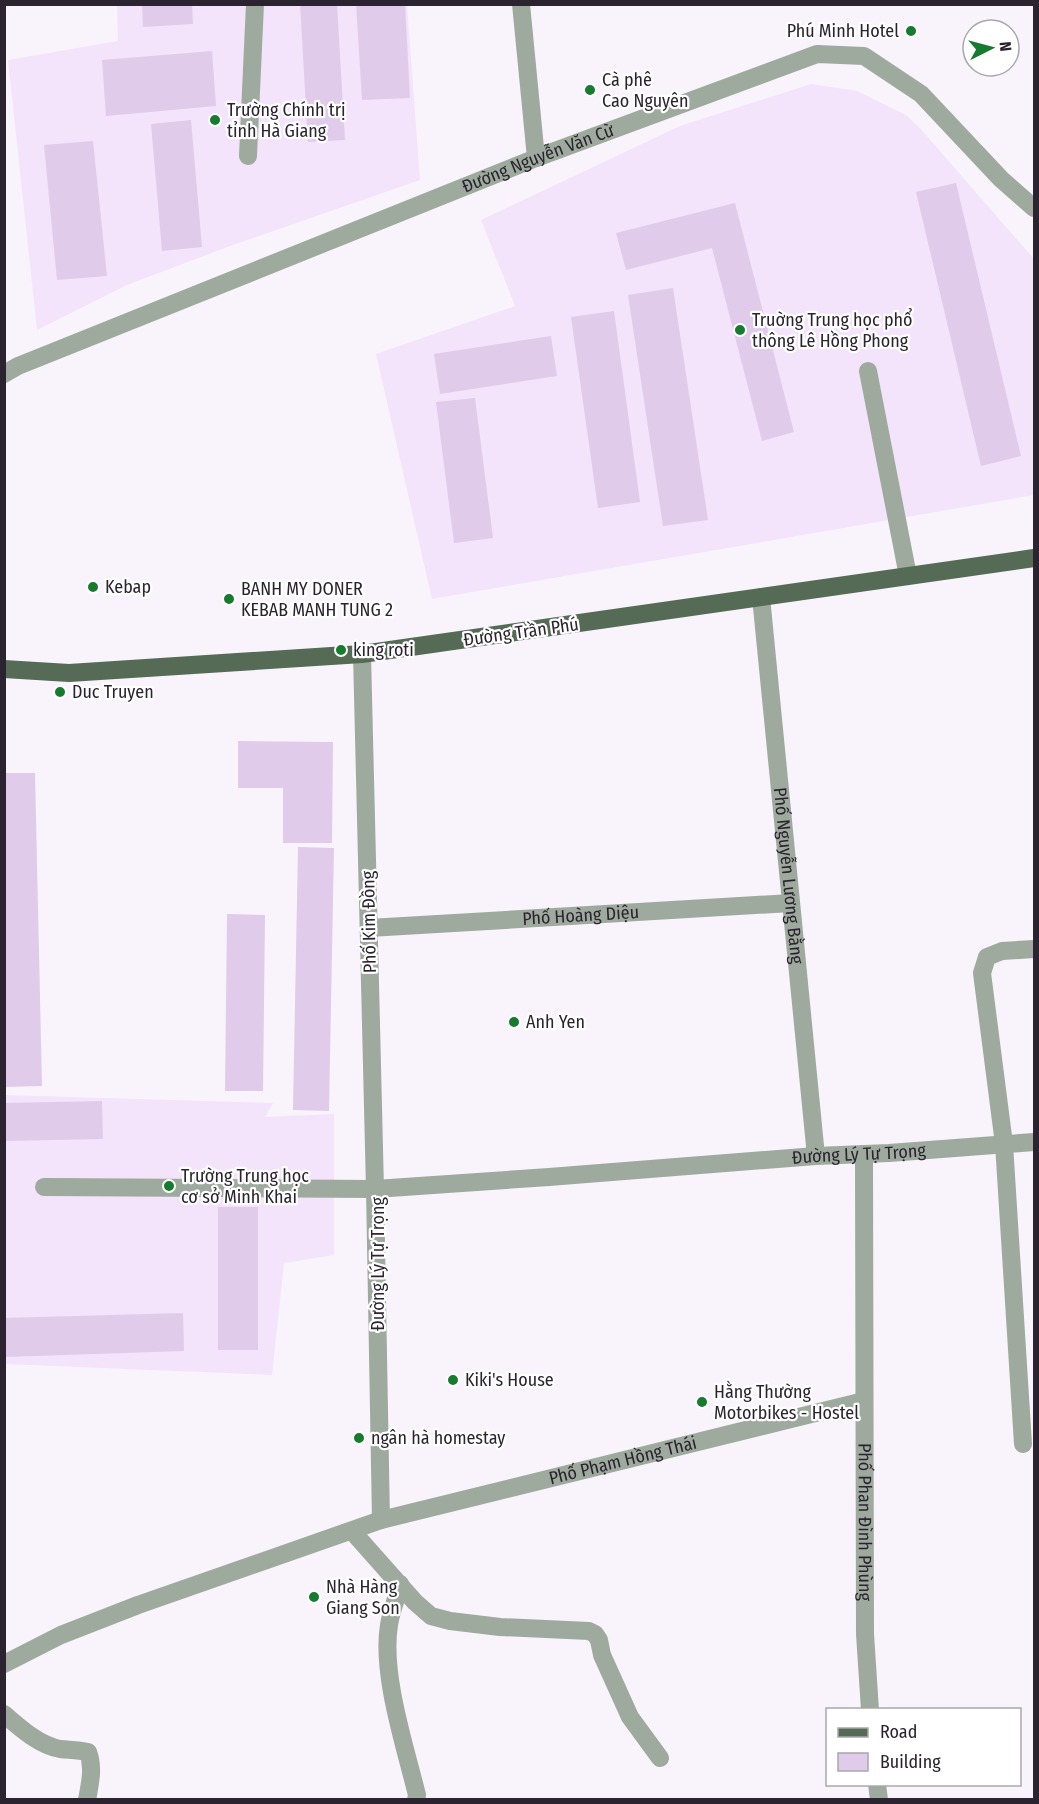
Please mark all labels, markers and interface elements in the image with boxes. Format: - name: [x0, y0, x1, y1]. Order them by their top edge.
- north arrow: [961, 18, 1021, 78]
- place label: Phú Minh Hotel: [787, 20, 899, 42]
- marker: Phú Minh Hotel: [904, 24, 918, 38]
- text: N: [995, 41, 1015, 52]
- place label: Cà phê Cao Nguyên: [602, 69, 688, 112]
- marker: Cà phê Cao Nguyên: [583, 83, 597, 97]
- place label: Trường Chính trị tỉnh Hà Giang: [227, 99, 345, 142]
- marker: Trường Chính trị tỉnh Hà Giang: [208, 113, 222, 127]
- street label: Đường Nguyễn Văn Cừ: [459, 119, 617, 198]
- place label: Truờng Trung học phổ thông Lê Hồng Phong: [752, 308, 913, 352]
- marker: Truờng Trung học phổ thông Lê Hồng Phong: [733, 323, 747, 337]
- place label: Kebap: [105, 576, 151, 598]
- place label: BANH MY DONER KEBAB MANH TUNG 2: [241, 578, 393, 621]
- marker: Kebap: [86, 580, 100, 594]
- marker: BANH MY DONER KEBAB MANH TUNG 2: [222, 592, 236, 606]
- street label: Đường Trần Phú: [462, 613, 580, 651]
- place label: king roti: [353, 639, 414, 661]
- marker: king roti: [334, 643, 348, 657]
- place label: Duc Truyen: [72, 681, 154, 703]
- marker: Duc Truyen: [53, 685, 67, 699]
- street label: Phố Nguyễn Lương Bằng: [769, 786, 808, 966]
- street label: Phố Kim Đồng: [357, 870, 381, 973]
- street label: Phố Hoàng Diệu: [522, 901, 640, 930]
- place label: Anh Yen: [526, 1011, 585, 1033]
- marker: Anh Yen: [507, 1015, 521, 1029]
- street label: Đường Lý Tự Trọng: [791, 1139, 927, 1169]
- place label: Trường Trung học cơ sở Minh Khai: [181, 1165, 309, 1208]
- marker: Trường Trung học cơ sở Minh Khai: [162, 1179, 176, 1193]
- street label: Đường Lý Tự Trọng: [367, 1196, 389, 1331]
- place label: Kiki's House: [465, 1369, 554, 1391]
- marker: Kiki's House: [446, 1373, 460, 1387]
- place label: Hằng Thường Motorbikes - Hostel: [714, 1380, 859, 1424]
- marker: Hằng Thường Motorbikes - Hostel: [695, 1395, 709, 1409]
- place label: ngân hà homestay: [371, 1427, 505, 1449]
- marker: ngân hà homestay: [352, 1431, 366, 1445]
- street label: Phố Phạm Hồng Thái: [547, 1432, 699, 1489]
- street label: Phố Phan Đình Phùng: [854, 1443, 876, 1601]
- place label: Nhà Hàng Giang Son: [326, 1576, 400, 1619]
- marker: Nhà Hàng Giang Son: [307, 1590, 321, 1604]
- legend: [826, 1708, 1021, 1786]
- text: Road: [880, 1721, 917, 1743]
- text: Building: [880, 1751, 941, 1773]

